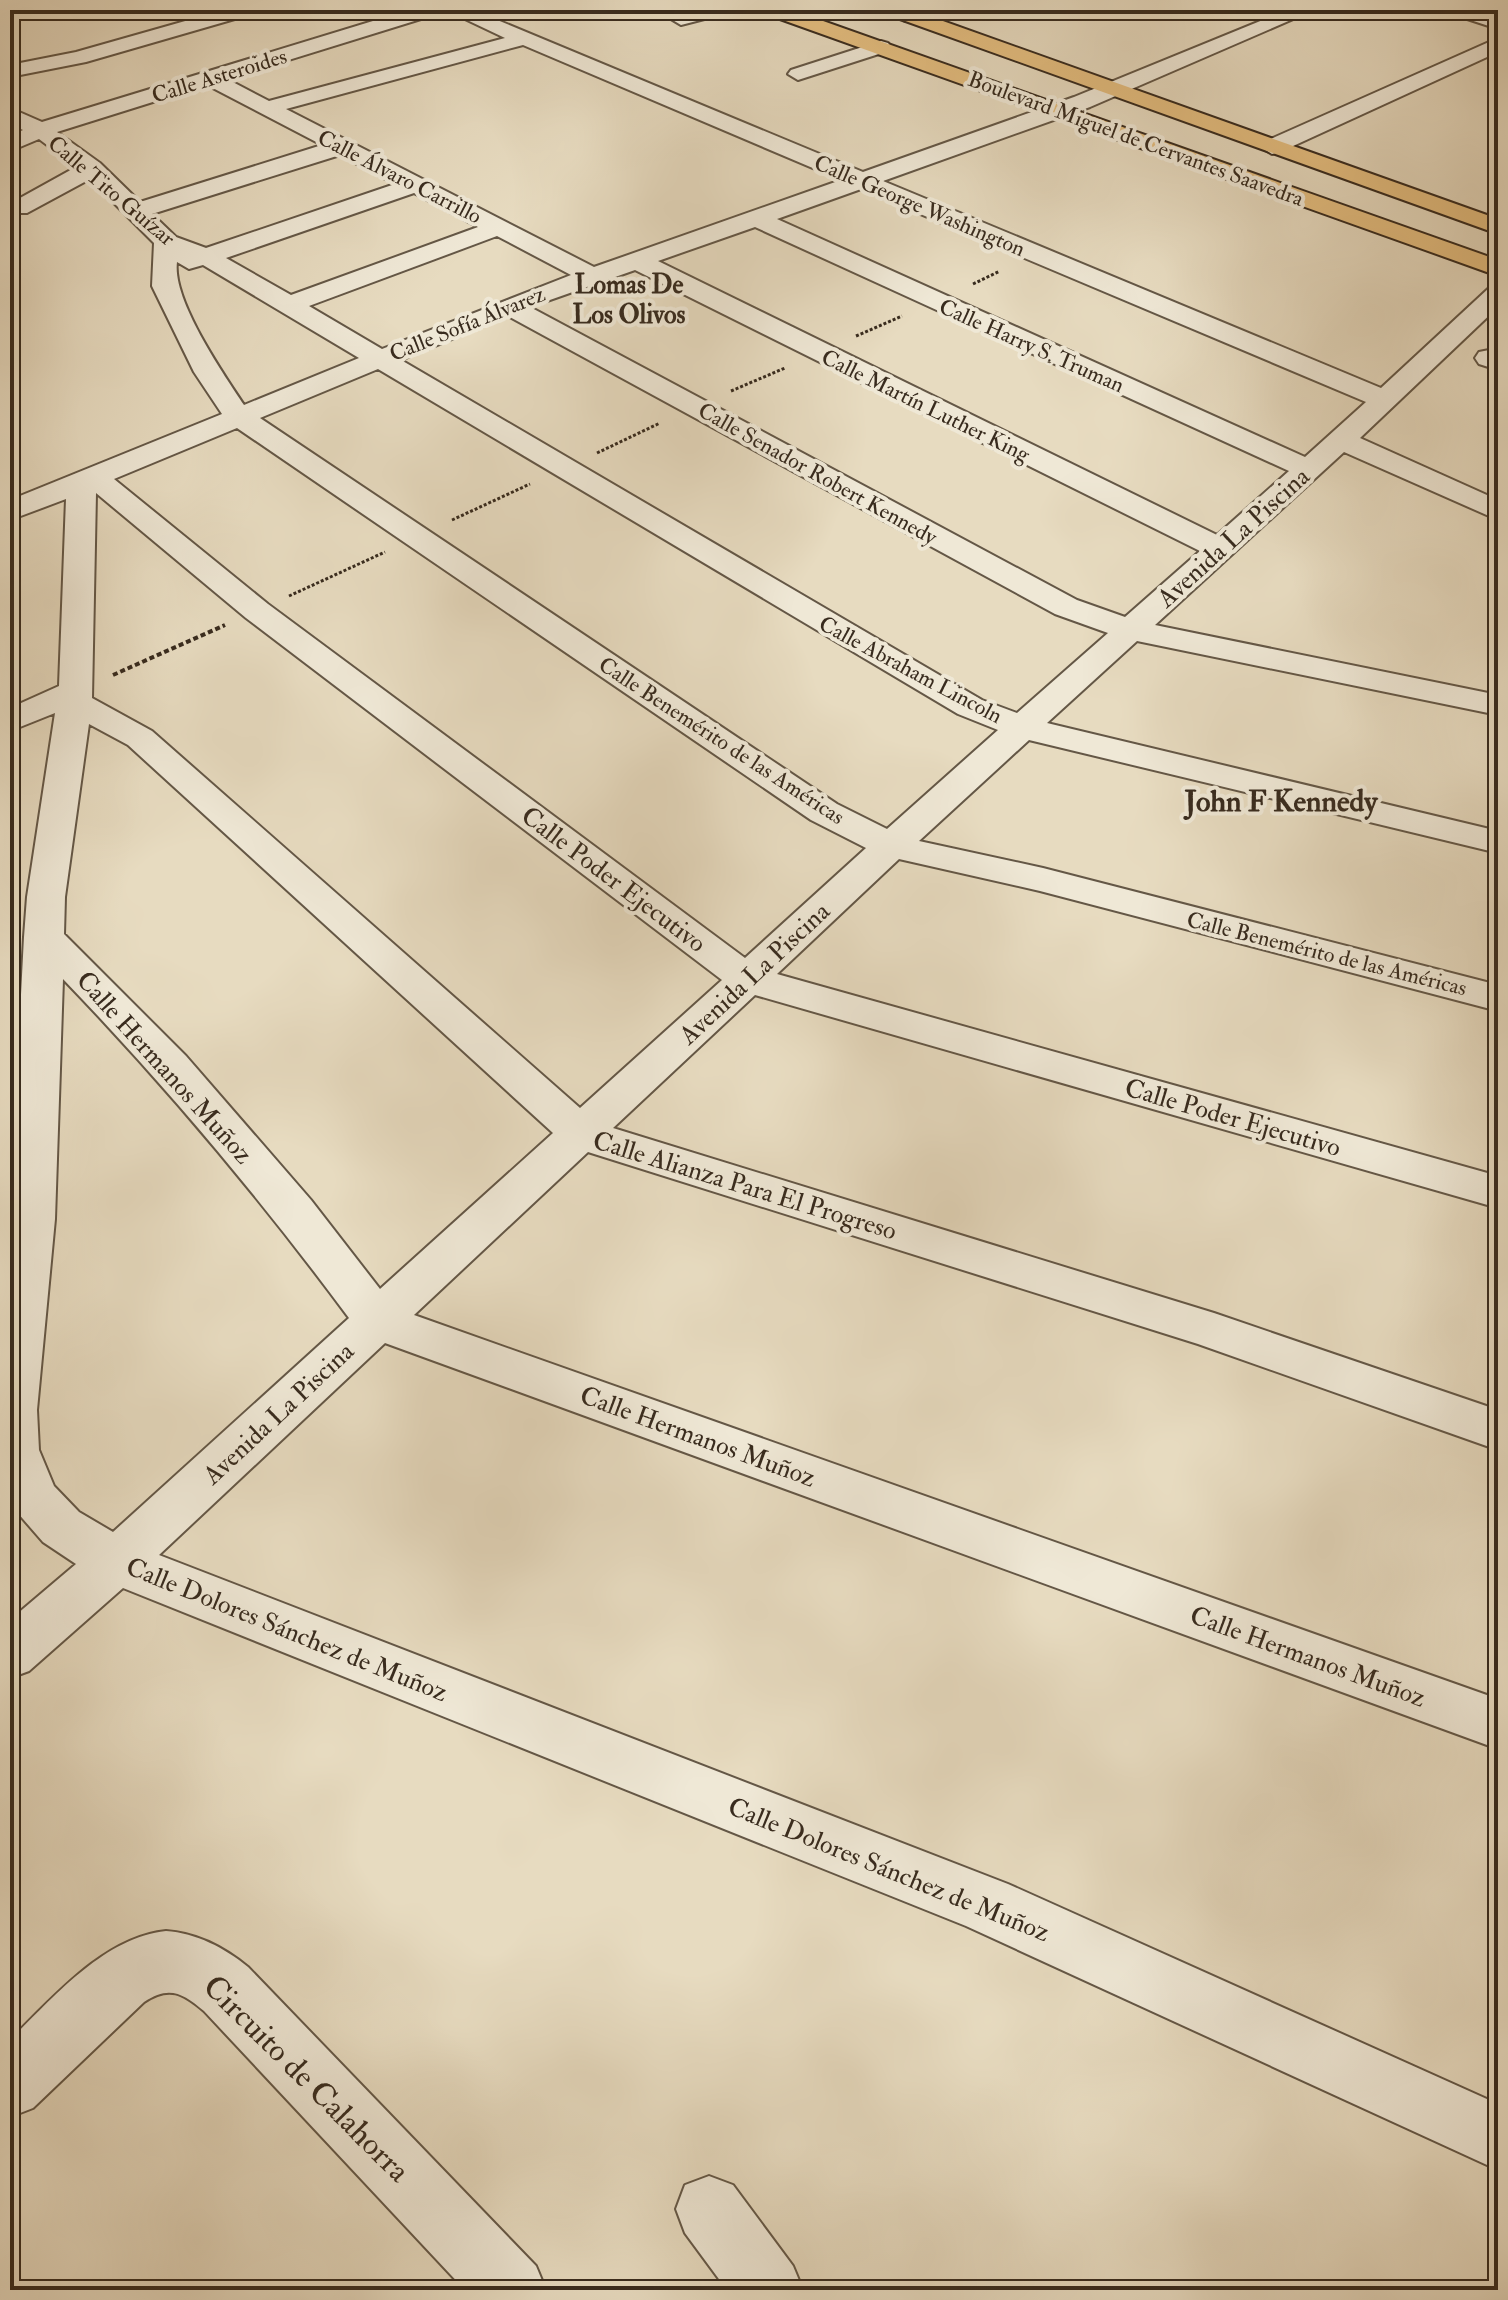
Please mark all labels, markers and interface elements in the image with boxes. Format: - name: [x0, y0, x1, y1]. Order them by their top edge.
- street label: Calle Asteroides: [148, 42, 290, 110]
- street label: Boulevard Miguel de Cervantes Saavedra: [964, 65, 1308, 213]
- street label: Calle Álvaro Carrillo: [313, 123, 486, 230]
- street label: Calle Tito Guízar: [42, 129, 181, 253]
- street label: Calle George Washington: [810, 149, 1029, 263]
- district label: Lomas De Los Olivos: [573, 269, 685, 331]
- street label: Calle Sofía Álvarez: [385, 280, 550, 368]
- street label: Calle Harry S. Truman: [935, 292, 1129, 399]
- street label: Calle Martín Luther King: [817, 343, 1036, 469]
- street label: Calle Senador Robert Kennedy: [693, 396, 942, 551]
- street label: Avenida La Piscina: [1150, 461, 1317, 615]
- street label: Calle Abraham Lincoln: [814, 610, 1007, 730]
- street label: Calle Benemérito de las Américas: [593, 651, 850, 831]
- district label: John F Kennedy: [1182, 783, 1379, 820]
- street label: Calle Poder Ejecutivo: [515, 800, 712, 960]
- street label: Avenida La Piscina: [672, 896, 837, 1052]
- street label: Calle Benemérito de las Américas: [1184, 906, 1470, 1002]
- street label: Calle Hermanos Muñoz: [69, 965, 260, 1171]
- street label: Calle Poder Ejecutivo: [1121, 1072, 1344, 1164]
- street label: Calle Alianza Para El Progreso: [589, 1124, 900, 1247]
- street label: Avenida La Piscina: [196, 1336, 361, 1492]
- street label: Calle Hermanos Muñoz: [575, 1379, 820, 1495]
- street label: Calle Dolores Sánchez de Muñoz: [121, 1551, 452, 1709]
- street label: Calle Hermanos Muñoz: [1185, 1599, 1430, 1715]
- street label: Calle Dolores Sánchez de Muñoz: [723, 1791, 1054, 1949]
- street label: Circuito de Calahorra: [194, 1967, 419, 2191]

